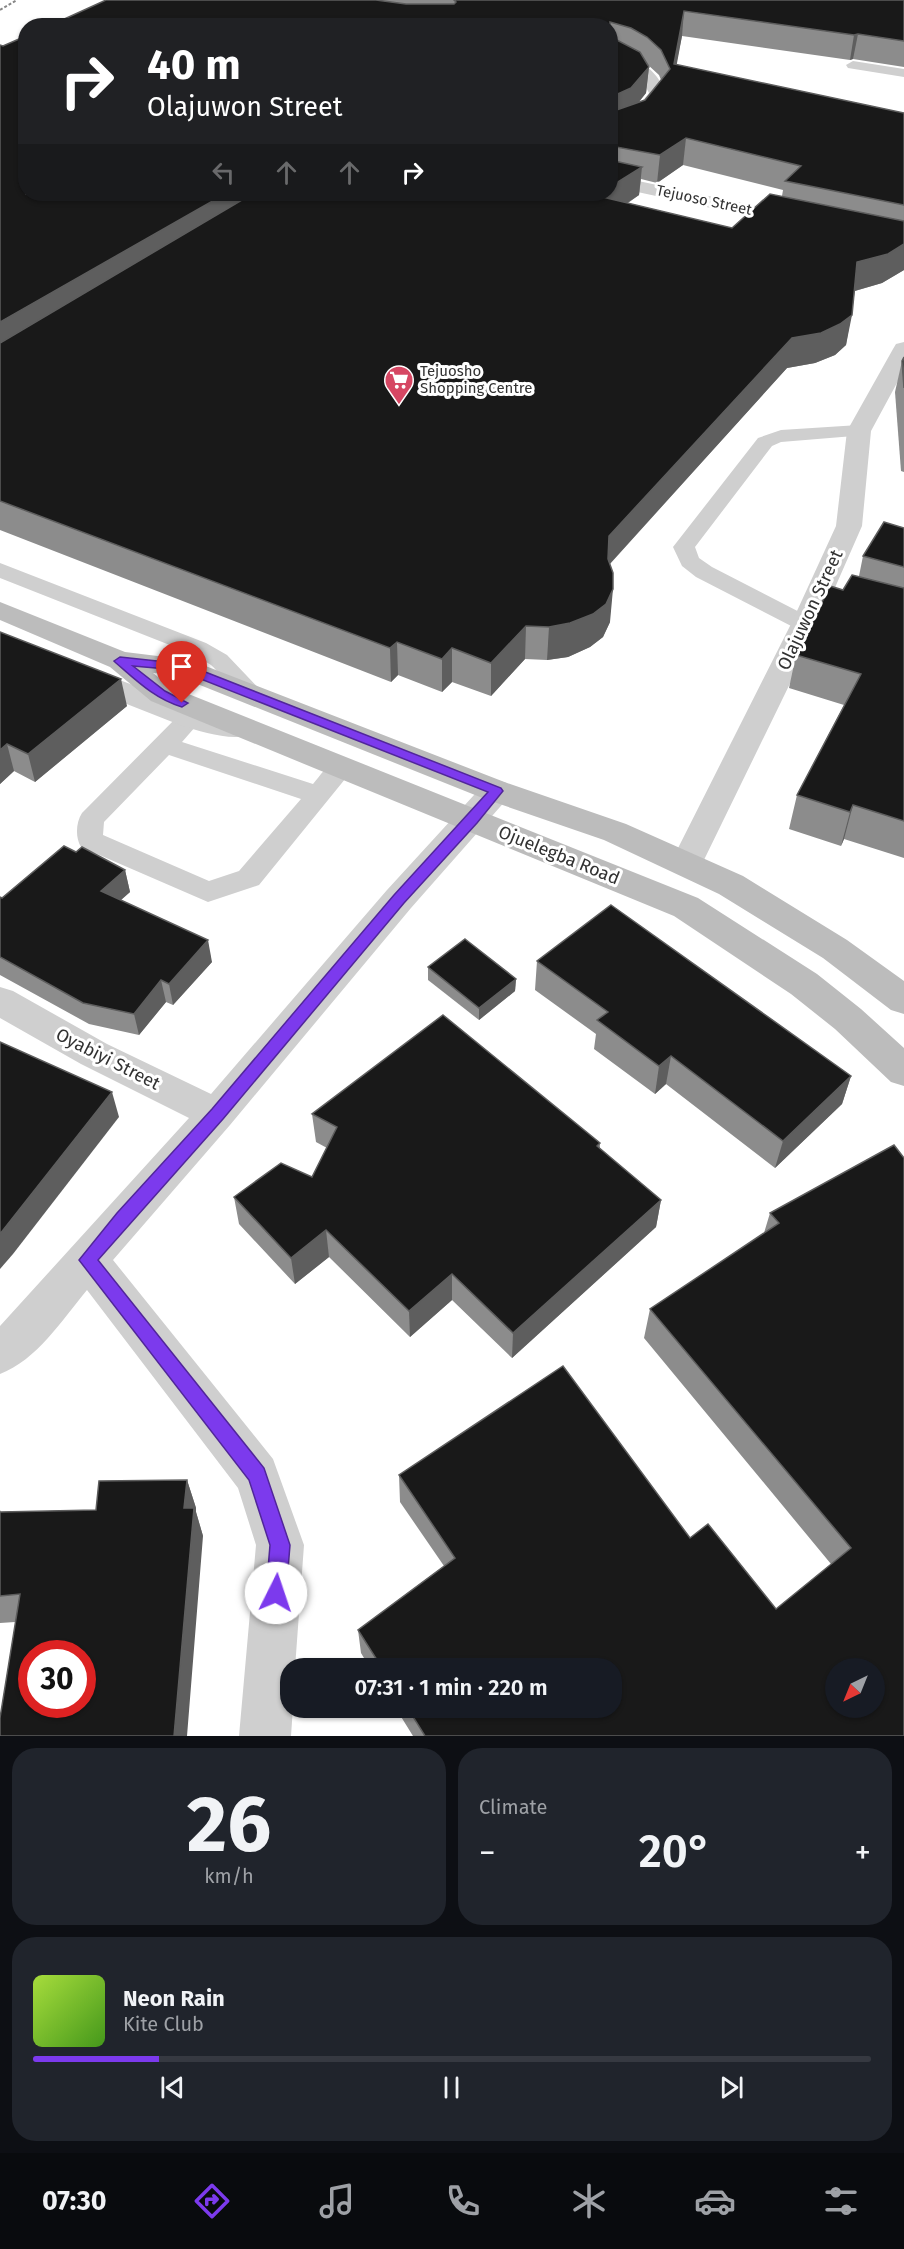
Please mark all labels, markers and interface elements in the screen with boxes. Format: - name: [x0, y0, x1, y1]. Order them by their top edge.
- text: 40 m: [147, 40, 241, 90]
- icon: right: [48, 42, 126, 120]
- text: Olajuwon Street: [147, 91, 343, 123]
- icon: left: [207, 156, 240, 189]
- icon: ahead: [270, 156, 303, 189]
- icon: ahead: [333, 156, 366, 189]
- icon: right: [396, 156, 429, 189]
- street label: Tejuoso Street: [655, 181, 754, 219]
- place label: Tejuosho Shopping Centre: [420, 362, 532, 397]
- supermarket icon: Tejuosho Shopping Centre: [383, 364, 415, 406]
- street label: Olajuwon Street: [772, 546, 848, 674]
- pin: [156, 641, 207, 703]
- icon: arrive: [165, 650, 198, 683]
- street label: Ojuelegba Road: [495, 821, 623, 889]
- street label: Oyabiyi Street: [52, 1023, 164, 1095]
- position arrow: [244, 1561, 308, 1625]
- speed limit sign: 30: [18, 1640, 96, 1718]
- north arrow: [825, 1658, 885, 1718]
- map controls: [825, 1658, 885, 1718]
- text: 07:31 · 1 min · 220 m: [354, 1674, 548, 1701]
- text: 26: [187, 1778, 271, 1872]
- text: Climate: [479, 1795, 547, 1819]
- text: 20°: [639, 1825, 711, 1879]
- text: −: [479, 1833, 496, 1873]
- text: +: [855, 1833, 871, 1873]
- text: km/h: [204, 1864, 254, 1888]
- text: Neon Rain: [123, 1985, 225, 2012]
- text: Kite Club: [123, 2012, 204, 2036]
- icon: previous: [156, 2071, 189, 2104]
- icon: pause: [435, 2071, 468, 2104]
- icon: next: [715, 2071, 748, 2104]
- icon: directions: [191, 2180, 233, 2222]
- icon: music: [316, 2180, 358, 2222]
- icon: phone: [442, 2180, 484, 2222]
- icon: climate: [568, 2180, 610, 2222]
- icon: car: [694, 2180, 736, 2222]
- icon: filters: [820, 2180, 862, 2222]
- text: 07:30: [42, 2185, 107, 2217]

